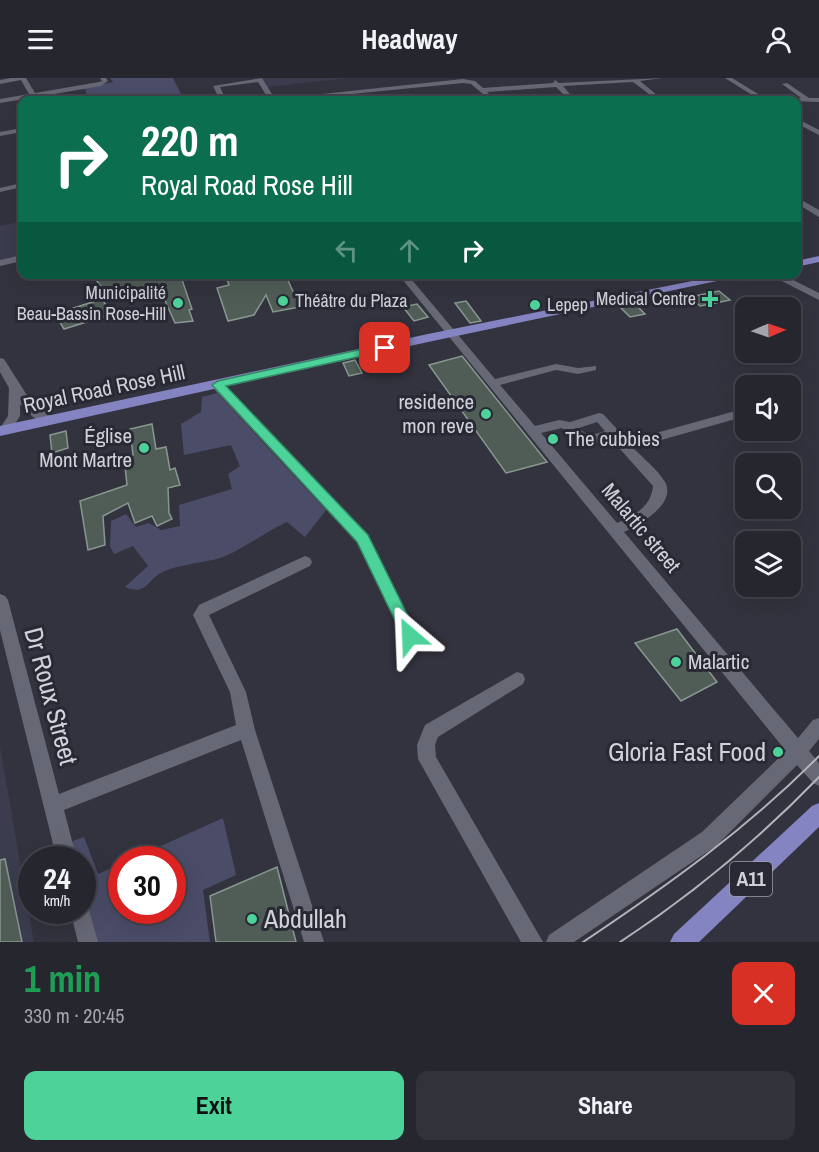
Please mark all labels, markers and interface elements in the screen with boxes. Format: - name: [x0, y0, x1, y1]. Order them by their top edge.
- text: Headway: [362, 21, 458, 57]
- icon: menu: [24, 23, 57, 56]
- icon: person: [762, 23, 795, 56]
- text: 220 m: [141, 113, 239, 169]
- icon: right: [42, 120, 120, 198]
- text: Royal Road Rose Hill: [141, 167, 353, 203]
- icon: left: [330, 234, 363, 267]
- icon: ahead: [393, 234, 426, 267]
- icon: right: [456, 234, 489, 267]
- place label: Municipalité Beau-Bassin Rose-Hill: [17, 280, 166, 326]
- place label: Medical Centre: [596, 286, 696, 311]
- place label: Théâtre du Plaza: [295, 288, 407, 313]
- marker: Medical Centre: [701, 290, 719, 308]
- place label: Lepep: [547, 292, 588, 317]
- marker: Théâtre du Plaza: [276, 294, 290, 308]
- marker: Municipalité Beau-Bassin Rose-Hill: [171, 296, 185, 310]
- north arrow: [735, 297, 801, 363]
- map controls: [735, 297, 801, 597]
- marker: Lepep: [528, 298, 542, 312]
- pin: [359, 322, 410, 373]
- icon: arrive: [368, 331, 401, 364]
- street label: Royal Road Rose Hill: [20, 357, 187, 420]
- button: sound: [735, 375, 801, 441]
- place label: residence mon reve: [398, 387, 474, 440]
- marker: residence mon reve: [479, 407, 493, 421]
- place label: Église Mont Martre: [39, 421, 132, 474]
- place label: The cubbies: [565, 424, 660, 453]
- marker: The cubbies: [546, 432, 560, 446]
- marker: Église Mont Martre: [137, 441, 151, 455]
- button: search: [735, 453, 801, 519]
- street label: Malartic street: [595, 477, 688, 579]
- button: layers: [735, 531, 801, 597]
- position arrow: [378, 604, 442, 668]
- street label: Dr Roux Street: [16, 623, 87, 769]
- place label: Malartic: [688, 647, 749, 676]
- marker: Malartic: [669, 655, 683, 669]
- place label: Gloria Fast Food: [608, 734, 766, 769]
- marker: Gloria Fast Food: [771, 745, 785, 759]
- speed limit sign: 30: [108, 846, 186, 924]
- text: 24: [43, 858, 71, 898]
- road number: A11: [730, 862, 772, 896]
- text: km/h: [44, 890, 70, 911]
- place label: Abdullah: [263, 901, 347, 936]
- marker: Abdullah: [245, 912, 259, 926]
- text: 1 min: [24, 955, 101, 1003]
- button: close: [732, 962, 795, 1025]
- text: 330 m · 20:45: [24, 1002, 124, 1029]
- button: Exit: [24, 1071, 404, 1140]
- button: Share: [416, 1071, 795, 1140]

